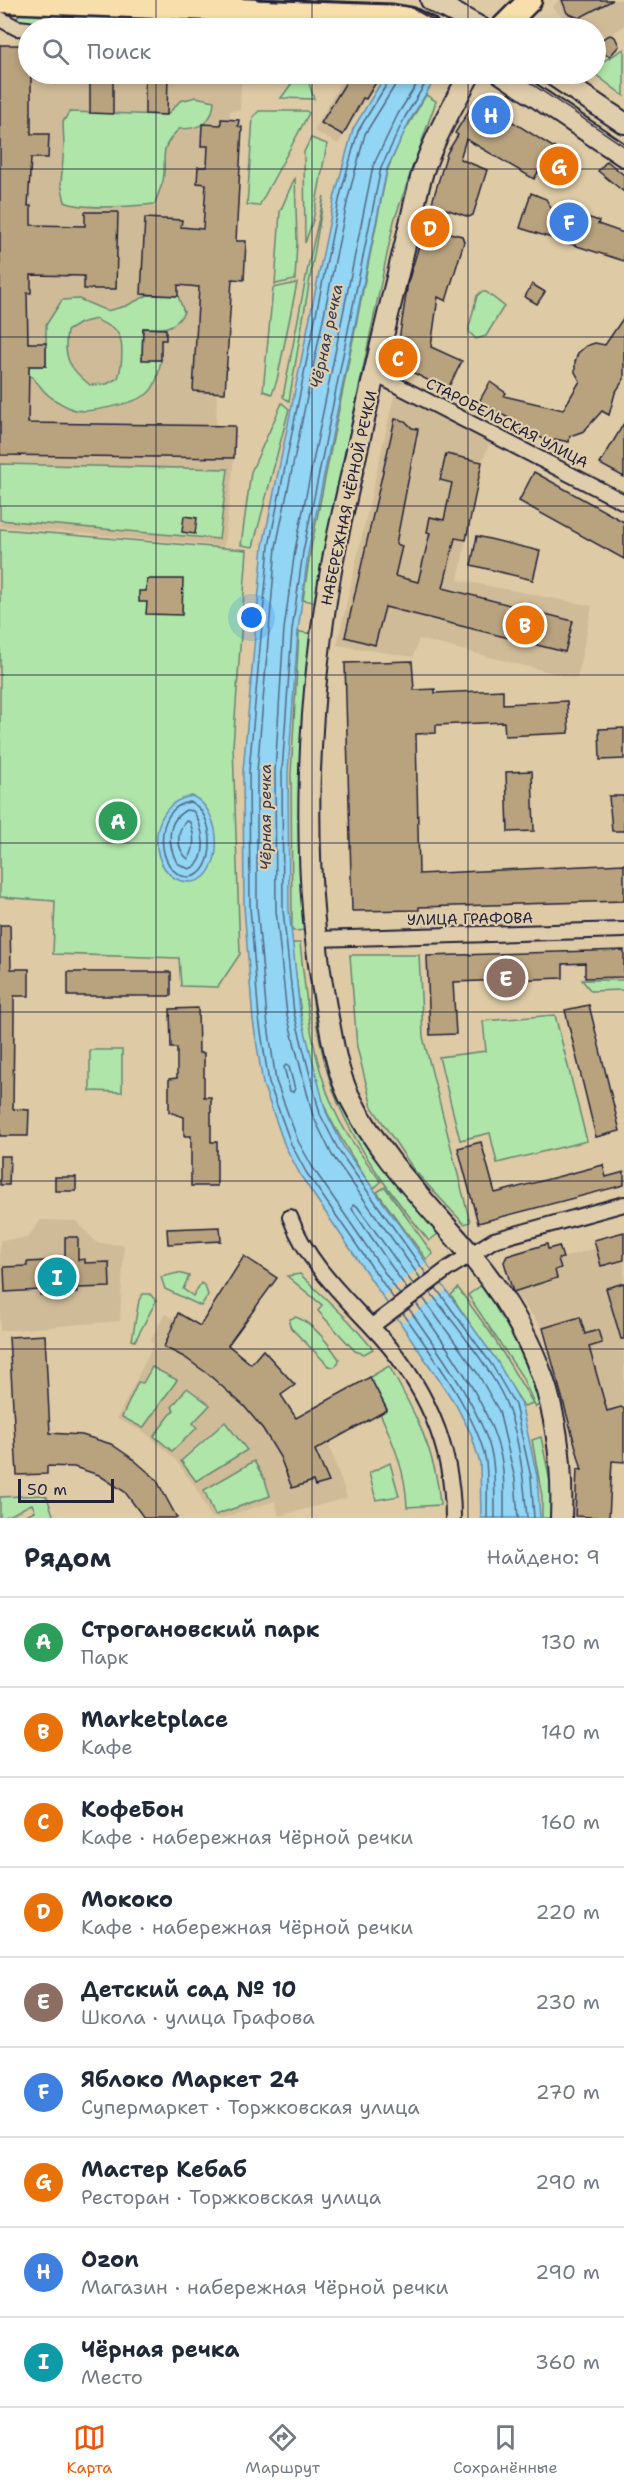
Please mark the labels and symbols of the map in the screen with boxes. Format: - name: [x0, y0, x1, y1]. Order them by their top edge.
- pin: H: [472, 92, 510, 138]
- pin: G: [540, 144, 578, 188]
- pin: F: [550, 200, 588, 244]
- pin: D: [410, 206, 450, 250]
- water label: Чёрная речка: [305, 282, 348, 390]
- pin: C: [378, 336, 418, 380]
- street label: СТАРОБЕЛЬСКАЯ УЛИЦА: [423, 373, 592, 473]
- street label: НАБЕРЕЖНАЯ ЧЁРНОЙ РЕЧКИ: [315, 389, 382, 607]
- pin: B: [506, 602, 544, 648]
- your location: [237, 603, 266, 632]
- water label: Чёрная речка: [255, 764, 276, 870]
- pin: A: [98, 798, 138, 844]
- street label: УЛИЦА ГРАФОВА: [407, 908, 533, 930]
- pin: E: [486, 956, 526, 1000]
- pin: I: [38, 1254, 76, 1300]
- scale bar: [18, 1476, 114, 1504]

